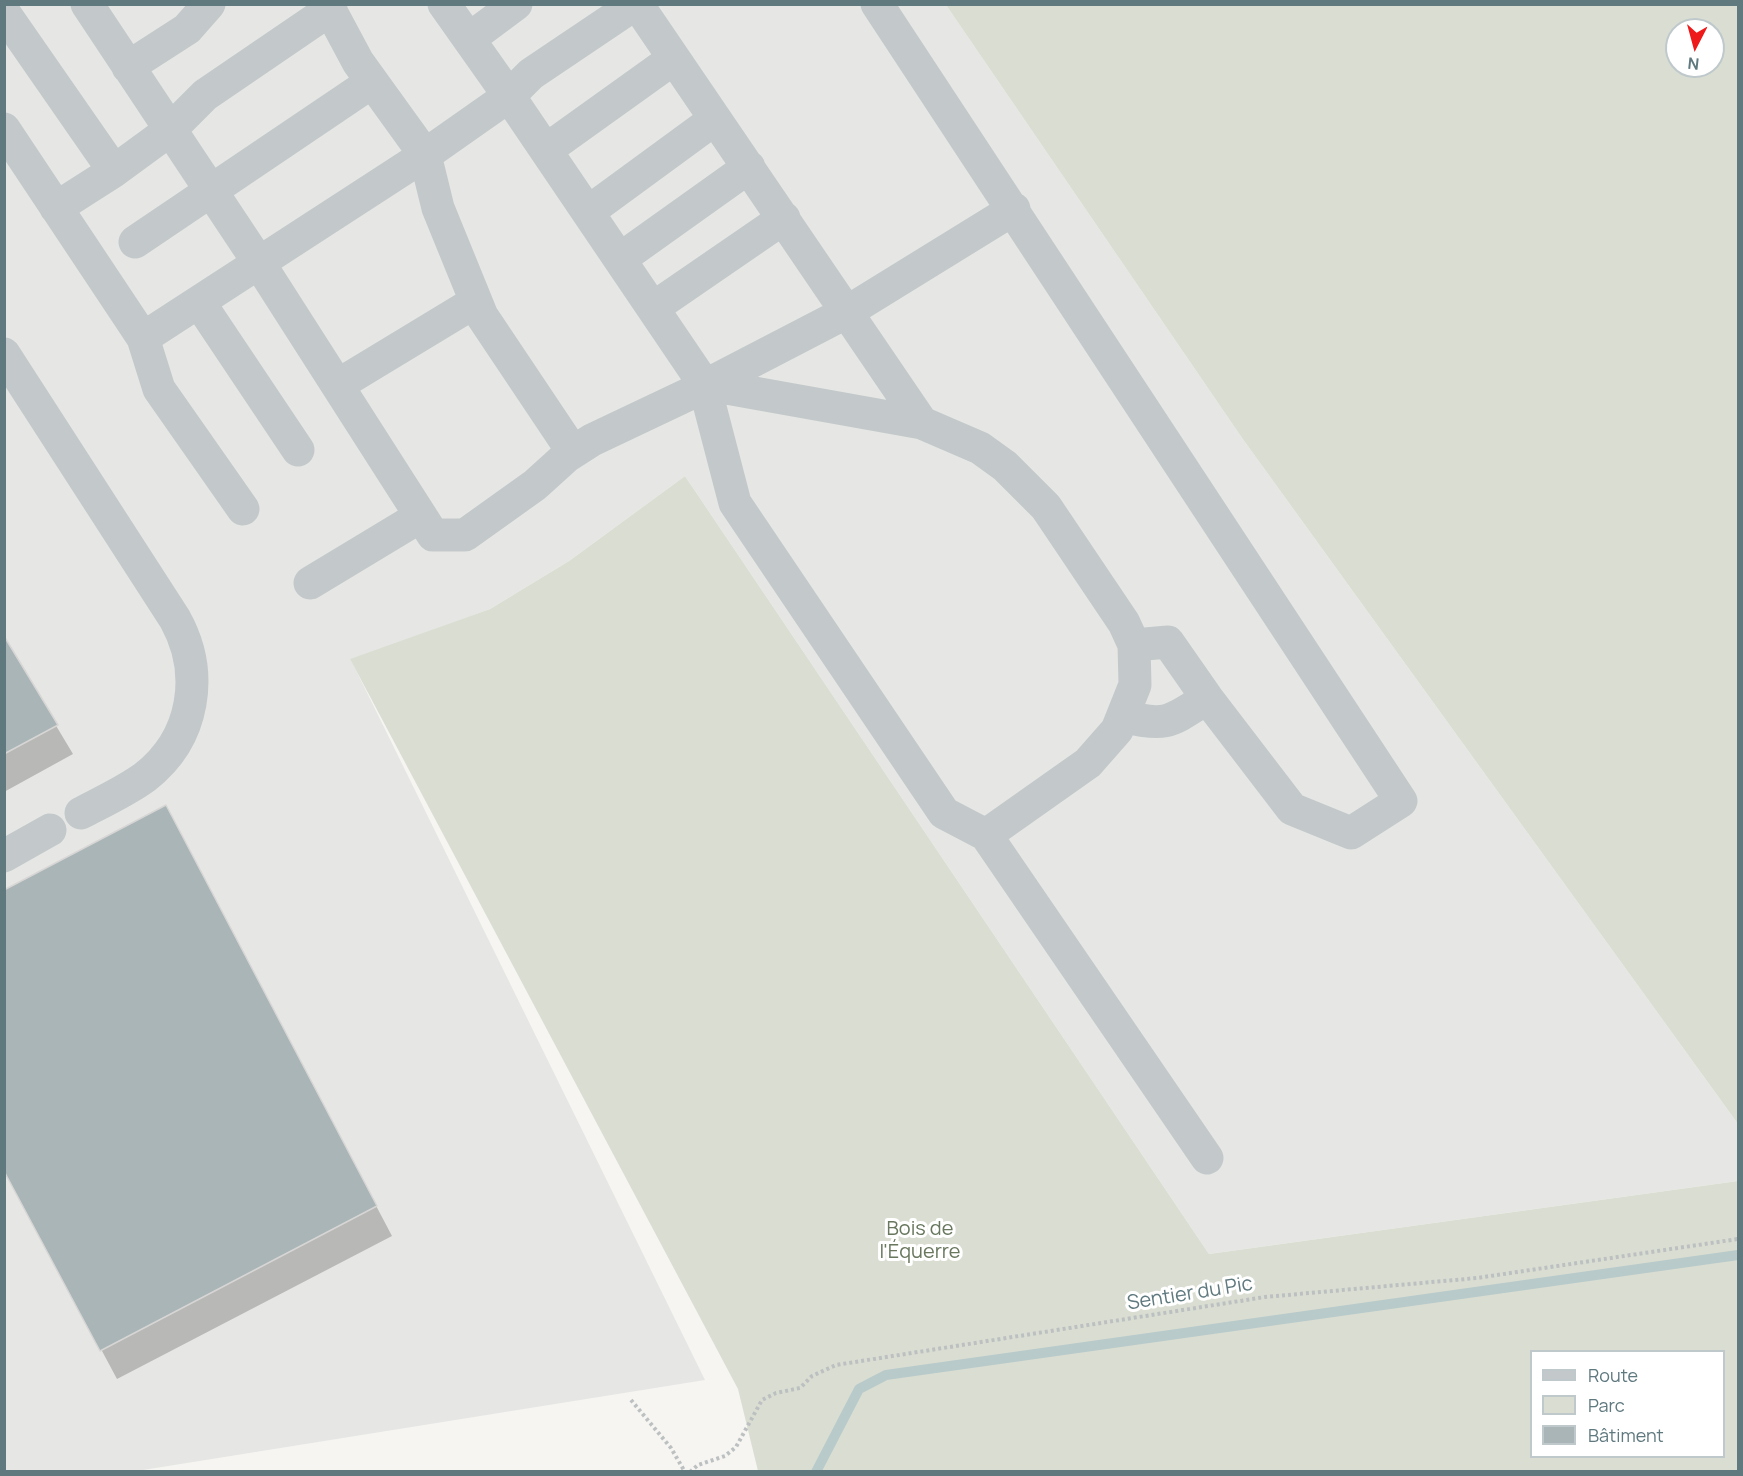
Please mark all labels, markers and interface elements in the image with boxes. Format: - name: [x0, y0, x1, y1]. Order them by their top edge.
- north arrow: [1665, 18, 1725, 78]
- text: N: [1686, 52, 1700, 75]
- park label: Bois de l'Équerre: [879, 1217, 961, 1264]
- street label: Sentier du Pic: [1126, 1272, 1254, 1316]
- legend: [1530, 1350, 1725, 1458]
- text: Route: [1588, 1363, 1638, 1387]
- text: Parc: [1588, 1393, 1625, 1417]
- text: Bâtiment: [1588, 1423, 1664, 1447]

